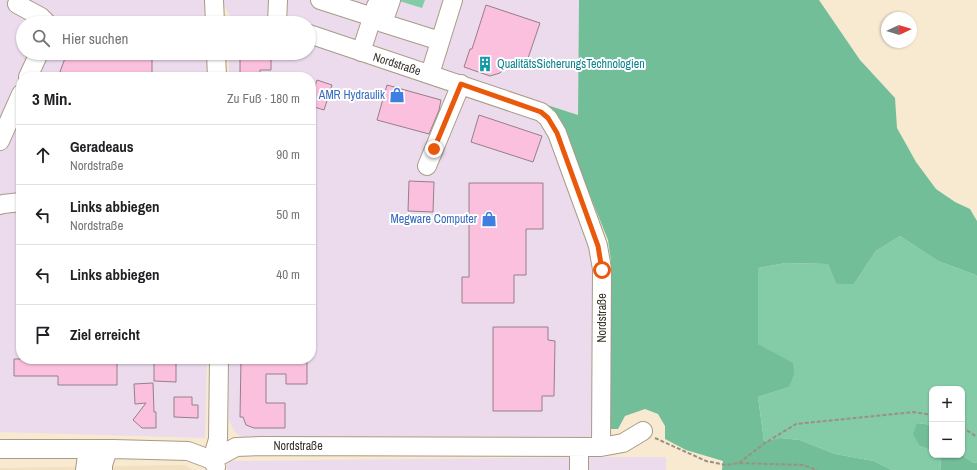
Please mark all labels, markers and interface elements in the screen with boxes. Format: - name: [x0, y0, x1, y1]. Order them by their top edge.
- north arrow: [881, 12, 917, 48]
- search box: [16, 16, 316, 60]
- icon: search: [30, 27, 52, 49]
- text: Hier suchen: [62, 28, 128, 49]
- street label: Nordstraße: [371, 49, 423, 79]
- building icon: QualitätsSicherungsTechnologien: [476, 55, 494, 73]
- place label: QualitätsSicherungsTechnologien: [497, 56, 645, 72]
- shop icon: AMR Hydraulik: [388, 86, 406, 104]
- text: 3 Min.: [32, 87, 72, 110]
- place label: AMR Hydraulik: [318, 87, 385, 103]
- text: Zu Fuß · 180 m: [227, 90, 300, 107]
- text: Geradeaus: [70, 136, 134, 157]
- route end: [425, 140, 443, 158]
- icon: ahead: [32, 144, 54, 166]
- text: 90 m: [276, 146, 300, 163]
- text: Nordstraße: [70, 157, 123, 174]
- text: Links abbiegen: [70, 196, 160, 217]
- icon: left: [32, 204, 54, 226]
- text: 50 m: [276, 206, 300, 223]
- shop icon: Megware Computer: [480, 210, 498, 228]
- place label: Megware Computer: [391, 211, 478, 227]
- text: Nordstraße: [70, 217, 123, 234]
- route start: [593, 261, 611, 279]
- icon: left: [32, 264, 54, 286]
- text: Links abbiegen: [70, 264, 160, 285]
- text: 40 m: [276, 266, 300, 283]
- street label: Nordstraße: [594, 293, 610, 343]
- icon: arrive: [32, 324, 54, 346]
- text: Ziel erreicht: [70, 324, 140, 345]
- map controls: [929, 386, 965, 458]
- button: +: [929, 386, 965, 422]
- button: −: [929, 422, 965, 458]
- street label: Nordstraße: [273, 438, 323, 454]

